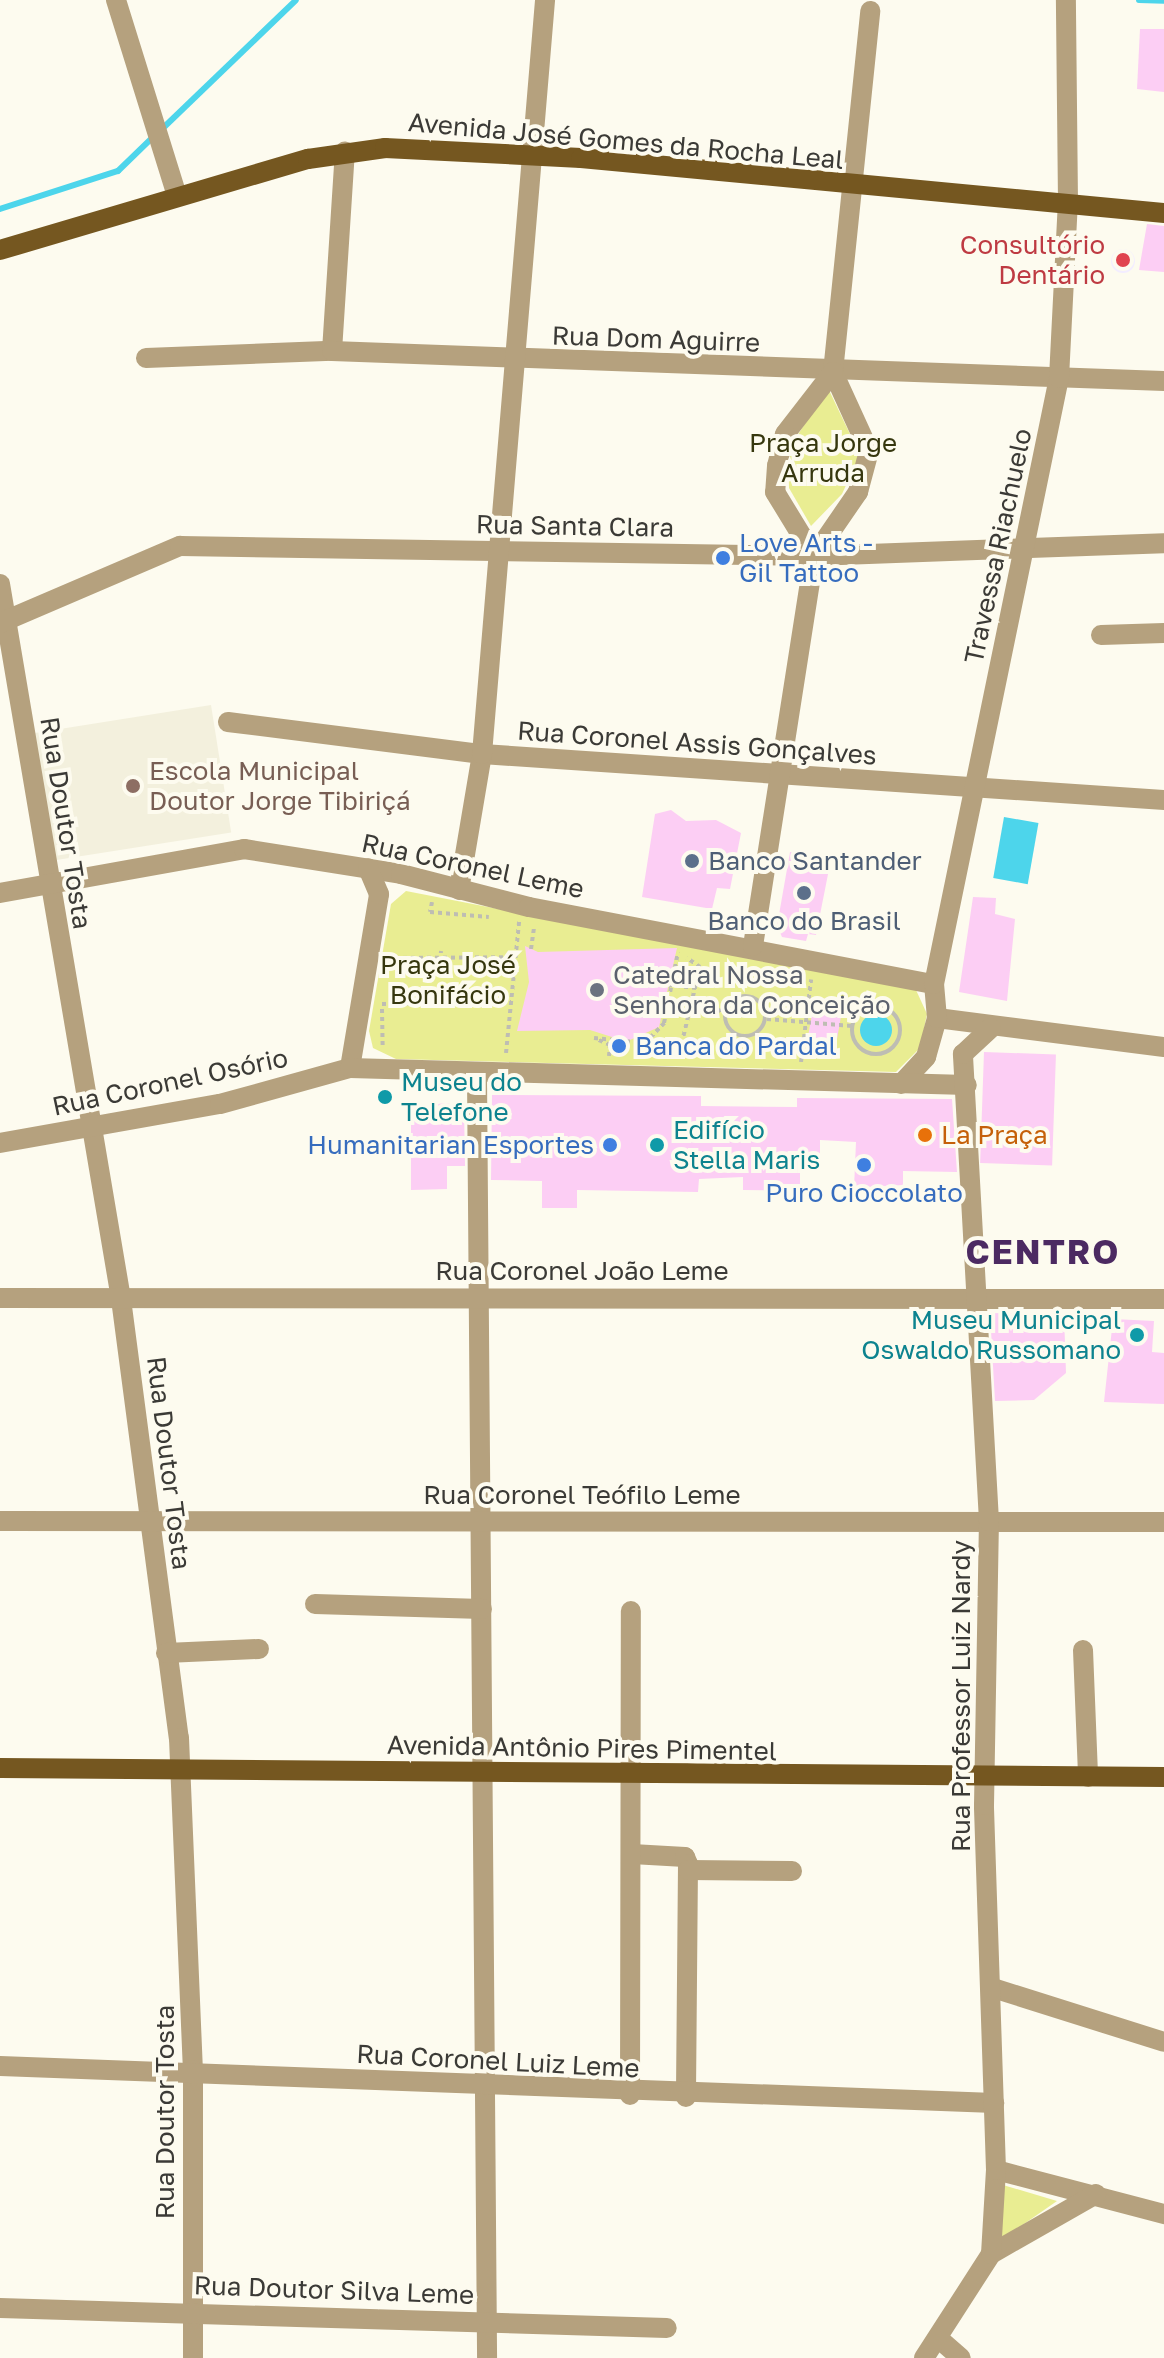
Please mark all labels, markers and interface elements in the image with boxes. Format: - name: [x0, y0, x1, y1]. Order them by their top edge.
- street label: Avenida José Gomes da Rocha Leal: [407, 106, 845, 176]
- place label: Consultório Dentário: [960, 229, 1105, 290]
- marker: Consultório Dentário: [1112, 249, 1134, 271]
- street label: Rua Dom Aguirre: [551, 320, 761, 358]
- street label: Travessa Riachuelo: [958, 426, 1038, 666]
- park label: Praça Jorge Arruda: [749, 427, 897, 488]
- street label: Rua Santa Clara: [476, 509, 674, 543]
- place label: Love Arts - Gil Tattoo: [739, 527, 873, 588]
- marker: Love Arts - Gil Tattoo: [714, 549, 732, 567]
- street label: Rua Doutor Tosta: [34, 715, 98, 931]
- street label: Rua Coronel Assis Gonçalves: [516, 715, 878, 771]
- place label: Escola Municipal Doutor Jorge Tibiriçá: [149, 755, 411, 816]
- marker: Escola Municipal Doutor Jorge Tibiriçá: [124, 777, 142, 795]
- street label: Rua Coronel Leme: [359, 827, 587, 905]
- place label: Banco Santander: [708, 845, 922, 877]
- marker: Banco Santander: [683, 852, 701, 870]
- marker: Banco do Brasil: [795, 884, 813, 902]
- place label: Banco do Brasil: [707, 905, 901, 937]
- park label: Praça José Bonifácio: [380, 949, 516, 1010]
- place label: Catedral Nossa Senhora da Conceição: [613, 959, 890, 1020]
- marker: Catedral Nossa Senhora da Conceição: [588, 981, 606, 999]
- place label: Banca do Pardal: [635, 1030, 837, 1062]
- marker: Banca do Pardal: [610, 1037, 628, 1055]
- street label: Rua Coronel Osório: [49, 1042, 291, 1122]
- place label: Museu do Telefone: [401, 1066, 522, 1128]
- marker: Museu do Telefone: [376, 1088, 394, 1106]
- place label: Edifício Stella Maris: [673, 1114, 820, 1176]
- place label: La Praça: [941, 1119, 1048, 1151]
- marker: La Praça: [916, 1126, 934, 1144]
- place label: Humanitarian Esportes: [307, 1129, 594, 1161]
- marker: Humanitarian Esportes: [601, 1136, 619, 1154]
- marker: Edifício Stella Maris: [648, 1136, 666, 1154]
- marker: Puro Cioccolato: [855, 1156, 873, 1174]
- place label: Puro Cioccolato: [765, 1177, 963, 1209]
- district label: CENTRO: [965, 1232, 1121, 1272]
- street label: Rua Coronel João Leme: [435, 1255, 729, 1287]
- place label: Museu Municipal Oswaldo Russomano: [861, 1304, 1121, 1366]
- marker: Museu Municipal Oswaldo Russomano: [1128, 1326, 1146, 1344]
- street label: Rua Doutor Tosta: [140, 1355, 198, 1571]
- street label: Rua Coronel Teófilo Leme: [423, 1479, 741, 1511]
- street label: Rua Professor Luiz Nardy: [945, 1540, 977, 1852]
- street label: Avenida Antônio Pires Pimentel: [387, 1729, 777, 1767]
- street label: Rua Doutor Tosta: [149, 2005, 181, 2219]
- street label: Rua Coronel Luiz Leme: [356, 2038, 640, 2084]
- street label: Rua Doutor Silva Leme: [193, 2270, 475, 2310]

